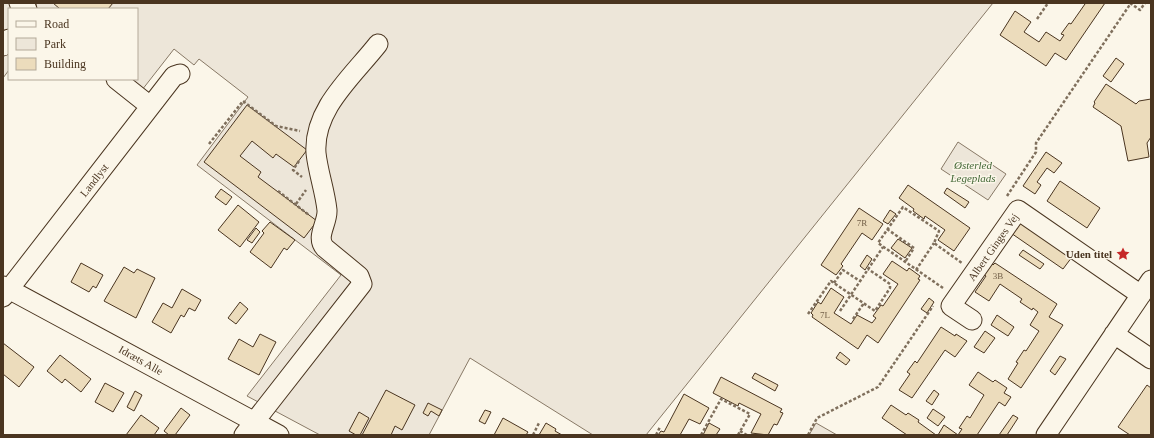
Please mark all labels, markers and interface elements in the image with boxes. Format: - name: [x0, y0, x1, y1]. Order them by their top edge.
- legend: [8, 8, 138, 80]
- text: Road: [44, 17, 69, 31]
- text: Park: [44, 37, 66, 51]
- text: Building: [44, 57, 86, 71]
- park label: Østerled Legeplads: [949, 159, 996, 184]
- street label: Landlyst: [77, 161, 111, 199]
- street label: Albert Ginges Vej: [965, 211, 1021, 283]
- house number: 7R: [857, 218, 867, 228]
- place icon: Uden titel: [1115, 246, 1131, 262]
- place label: Uden titel: [1066, 248, 1112, 260]
- house number: 3B: [993, 271, 1003, 281]
- house number: 7L: [820, 310, 830, 320]
- street label: Idræts Alle: [117, 343, 165, 377]

